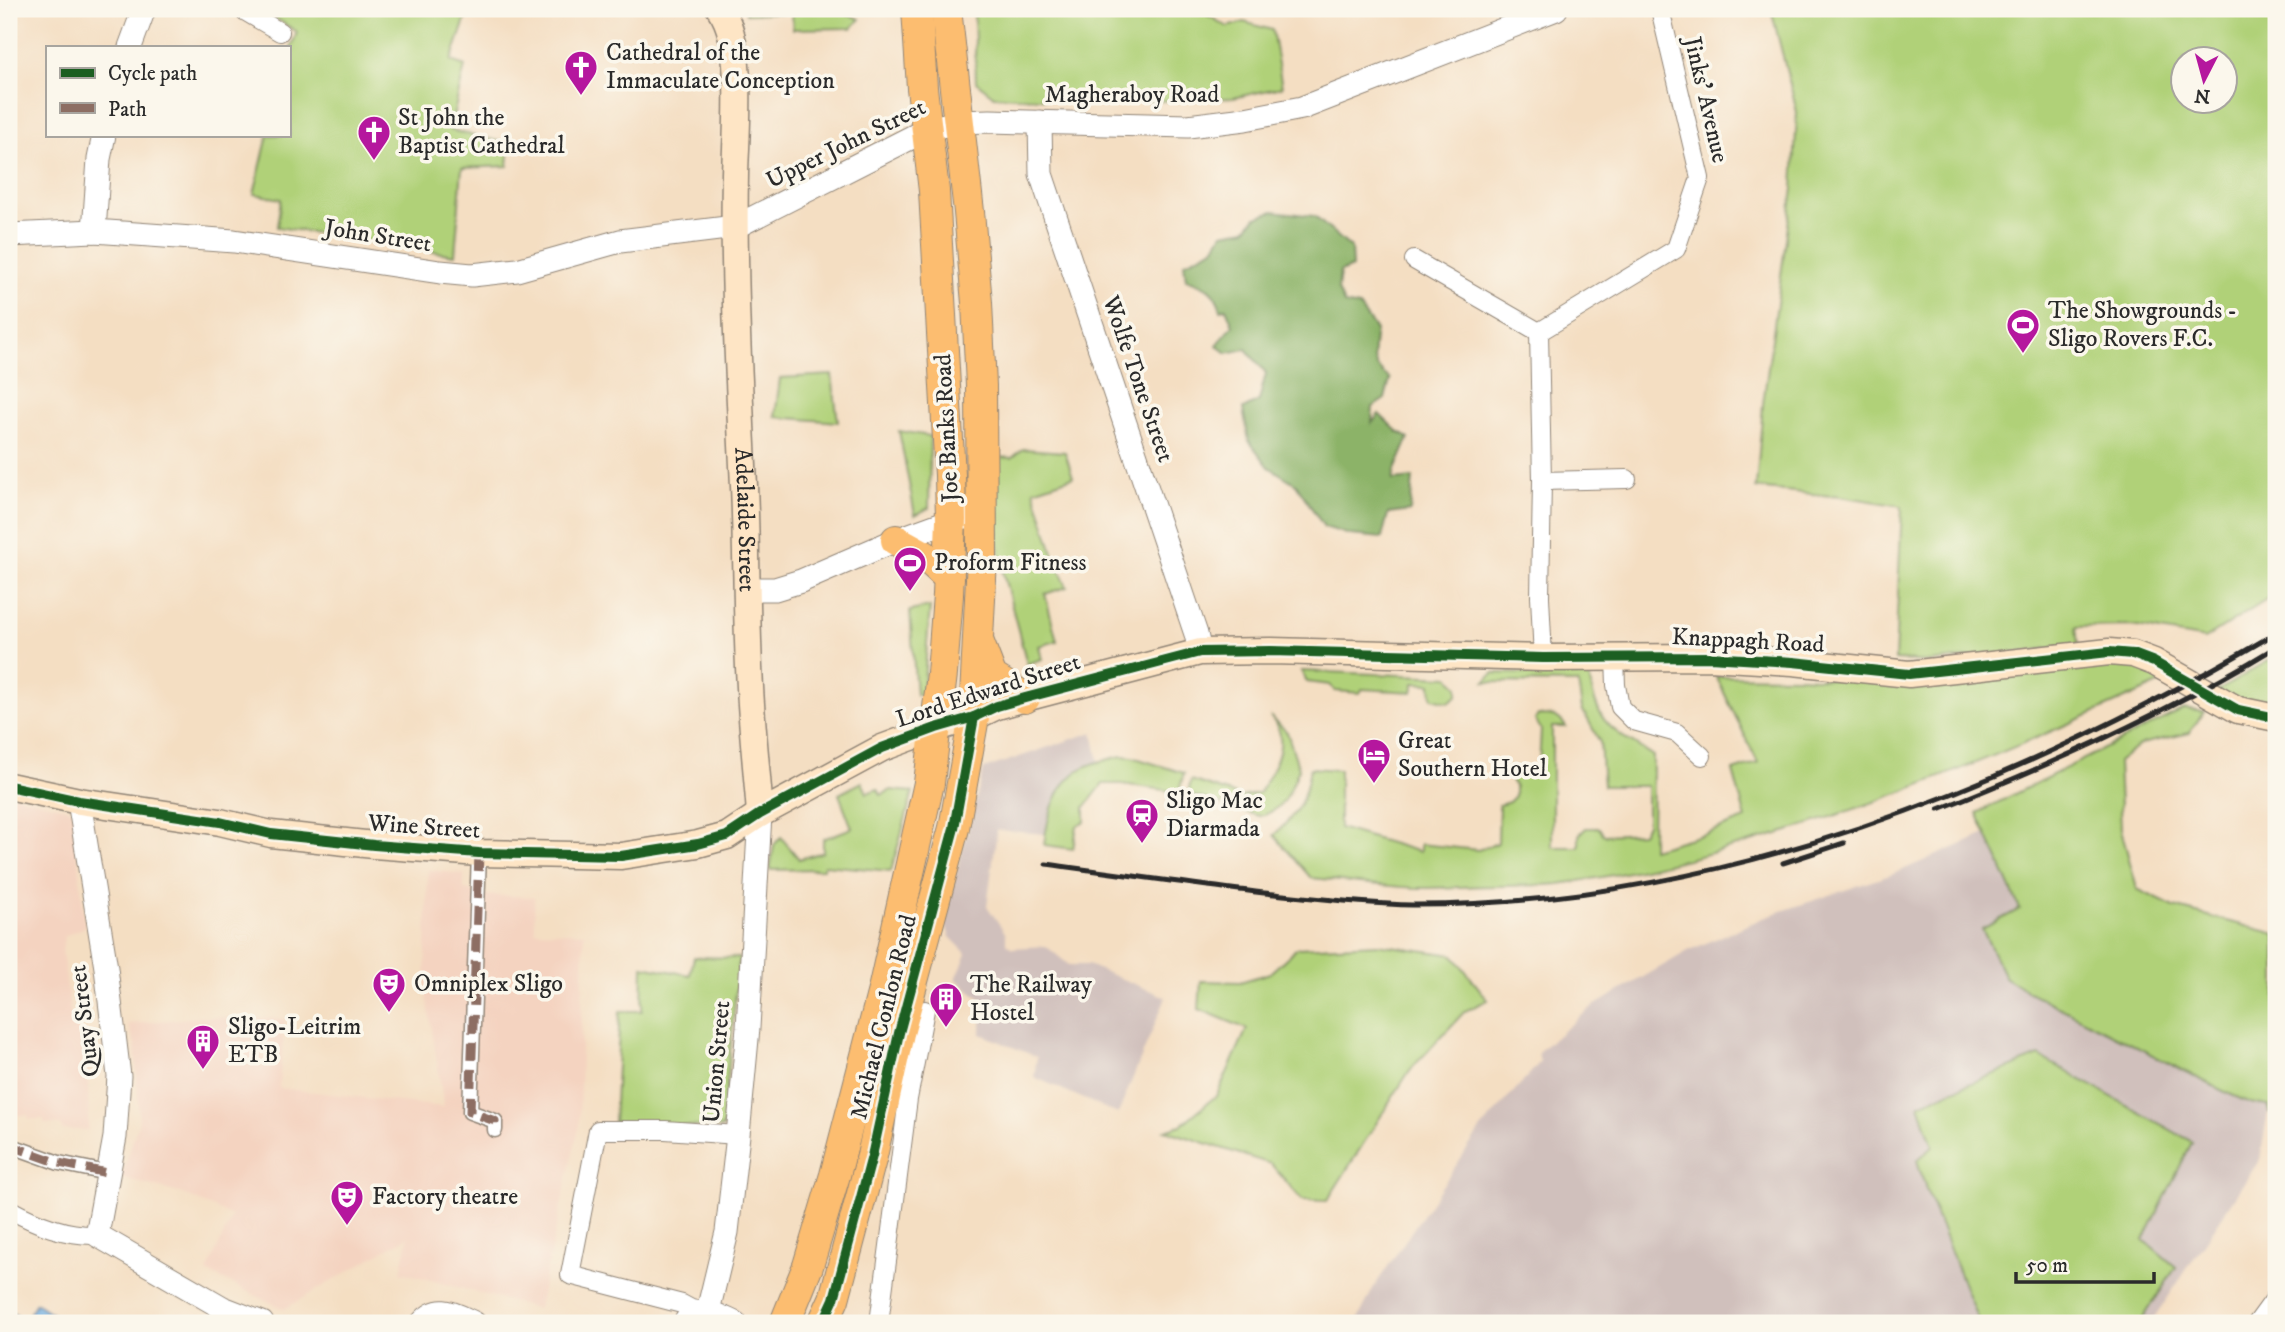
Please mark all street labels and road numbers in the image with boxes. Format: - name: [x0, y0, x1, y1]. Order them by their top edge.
- street label: Jinks' Avenue: [1677, 32, 1735, 166]
- street label: Magheraboy Road: [1045, 80, 1219, 110]
- street label: Upper John Street: [761, 92, 931, 196]
- street label: John Street: [320, 212, 434, 259]
- street label: Wolfe Tone Street: [1095, 291, 1181, 466]
- street label: Joe Banks Road: [928, 353, 966, 505]
- street label: Adelaide Street: [727, 447, 762, 593]
- street label: Knappagh Road: [1671, 622, 1825, 660]
- street label: Lord Edward Street: [892, 647, 1084, 735]
- street label: Wine Street: [366, 808, 481, 846]
- street label: Michael Conlon Road: [844, 912, 924, 1122]
- street label: Quay Street: [63, 963, 107, 1079]
- street label: Union Street: [697, 999, 737, 1125]

